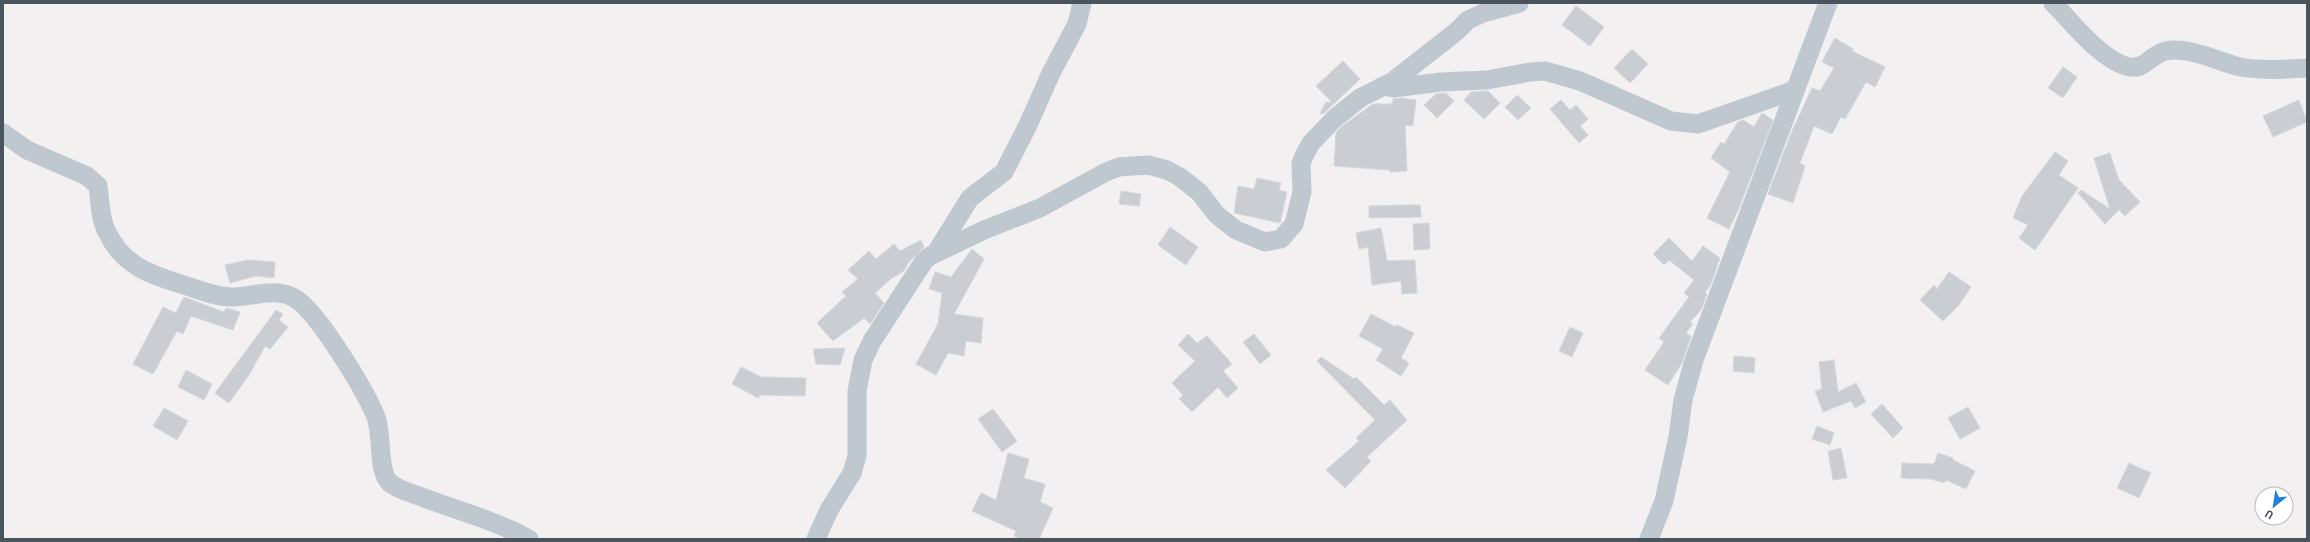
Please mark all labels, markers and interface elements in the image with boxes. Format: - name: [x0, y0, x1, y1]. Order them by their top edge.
- north arrow: [2254, 486, 2294, 526]
- text: U: [2263, 507, 2276, 522]

